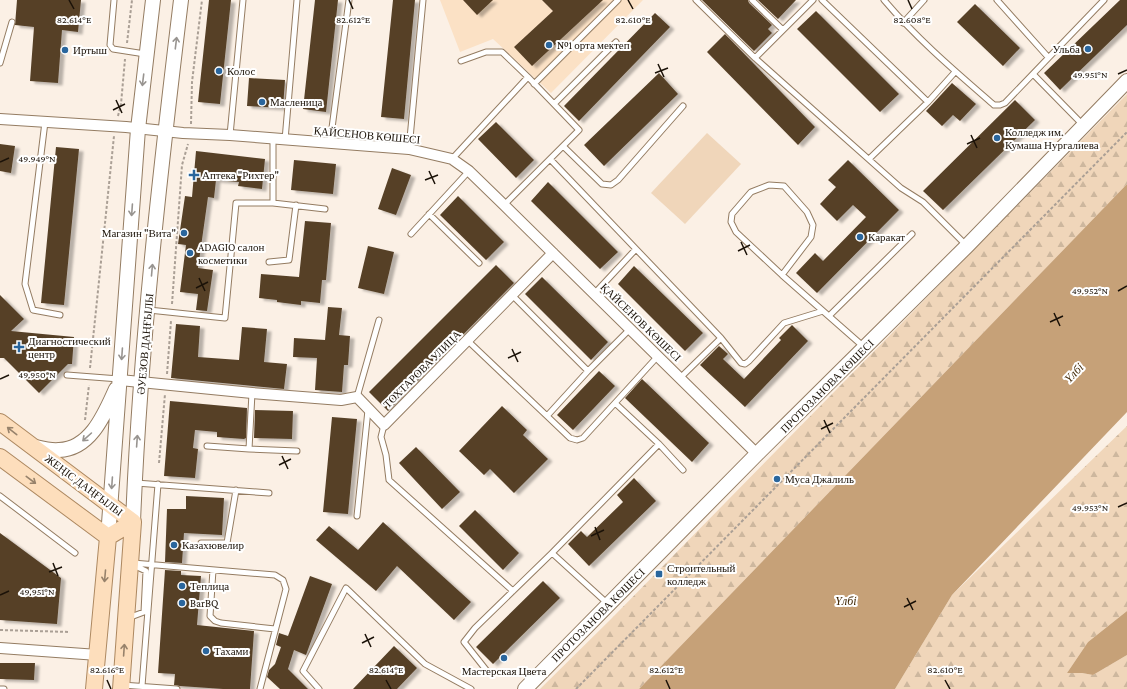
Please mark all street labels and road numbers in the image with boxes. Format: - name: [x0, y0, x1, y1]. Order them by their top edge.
- street label: ҚАЙСЕНОВ КӨШЕСІ: [313, 124, 421, 146]
- street label: ҚАЙСЕНОВ КӨШЕСІ: [598, 281, 684, 364]
- street label: ӘУЕЗОВ ДАҢҒЫЛЫ: [135, 292, 155, 395]
- street label: ТОХТАРОВА УЛИЦА: [381, 328, 463, 410]
- street label: ПРОТОЗАНОВА КӨШЕСІ: [778, 337, 876, 435]
- street label: ЖЕҢІС ДАҢҒЫЛЫ: [43, 452, 125, 518]
- street label: ПРОТОЗАНОВА КӨШЕСІ: [549, 566, 647, 664]

